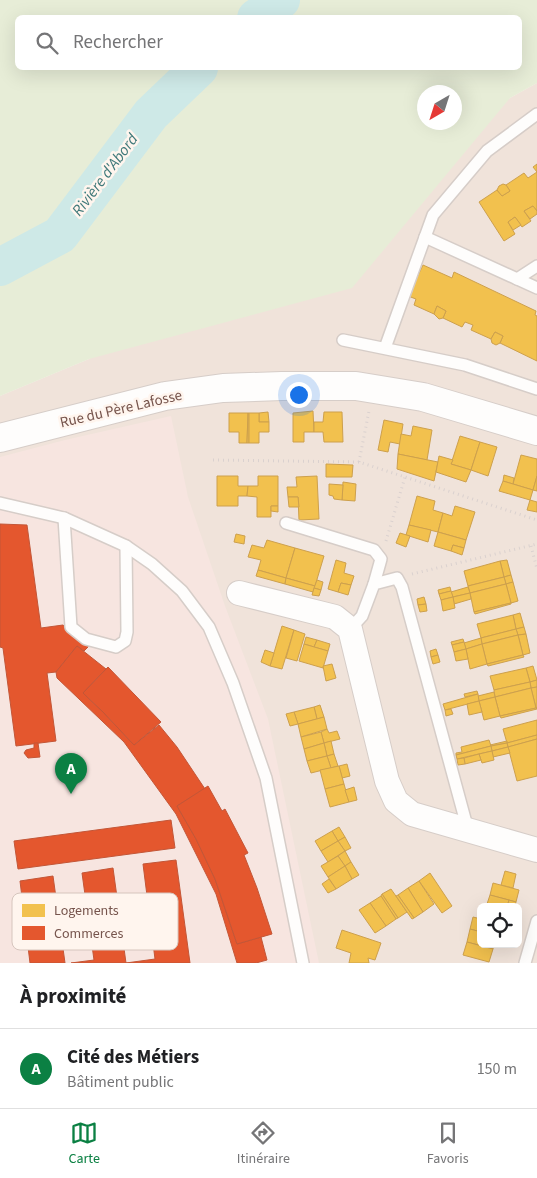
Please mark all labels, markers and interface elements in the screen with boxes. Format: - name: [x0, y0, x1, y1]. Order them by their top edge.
- search box: [15, 15, 522, 70]
- icon: search: [33, 29, 61, 57]
- text: Rechercher: [73, 29, 163, 56]
- north arrow: [417, 85, 462, 130]
- water label: Rivière d'Abord: [67, 129, 143, 221]
- your location: [286, 382, 312, 408]
- street label: Rue du Père Lafosse: [58, 385, 184, 433]
- pin: A: [55, 753, 87, 794]
- legend: [12, 893, 178, 950]
- text: Logements: [54, 901, 119, 921]
- map controls: [477, 903, 522, 948]
- button: locate: [477, 903, 522, 948]
- text: Commerces: [54, 924, 123, 944]
- text: À proximité: [20, 981, 126, 1011]
- text: Cité des Métiers: [67, 1044, 199, 1071]
- text: A: [31, 1058, 41, 1080]
- text: 150 m: [477, 1058, 517, 1080]
- text: Bâtiment public: [67, 1071, 174, 1093]
- tab: Carte: [68, 1119, 100, 1169]
- tab: Itinéraire: [237, 1119, 290, 1169]
- tab: Favoris: [427, 1119, 469, 1169]

